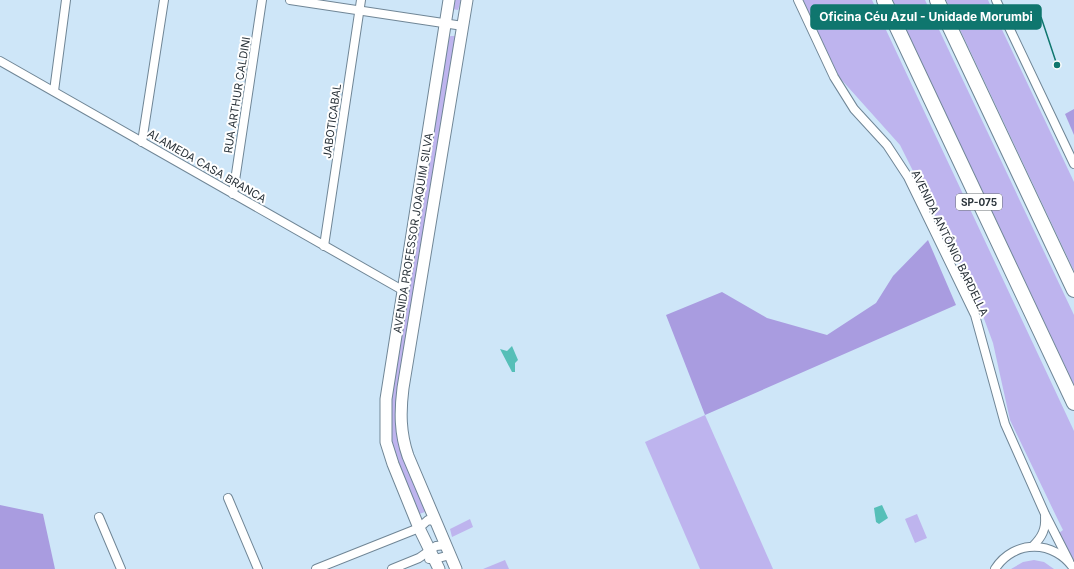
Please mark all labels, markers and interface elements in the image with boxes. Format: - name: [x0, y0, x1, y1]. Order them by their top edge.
- callout: Oficina Céu Azul - Unidade Morumbi: [811, 5, 1041, 29]
- text: Oficina Céu Azul - Unidade Morumbi: [819, 9, 1033, 24]
- street label: RUA ARTHUR CALDINI: [221, 36, 253, 154]
- street label: JABOTICABAL: [320, 83, 344, 159]
- street label: ALAMEDA CASA BRANCA: [145, 126, 269, 206]
- street label: AVENIDA PROFESSOR JOAQUIM SILVA: [390, 131, 436, 334]
- street label: AVENIDA ANTÔNIO BARDELLA: [908, 168, 992, 319]
- road number: SP-075: [956, 194, 1002, 210]

